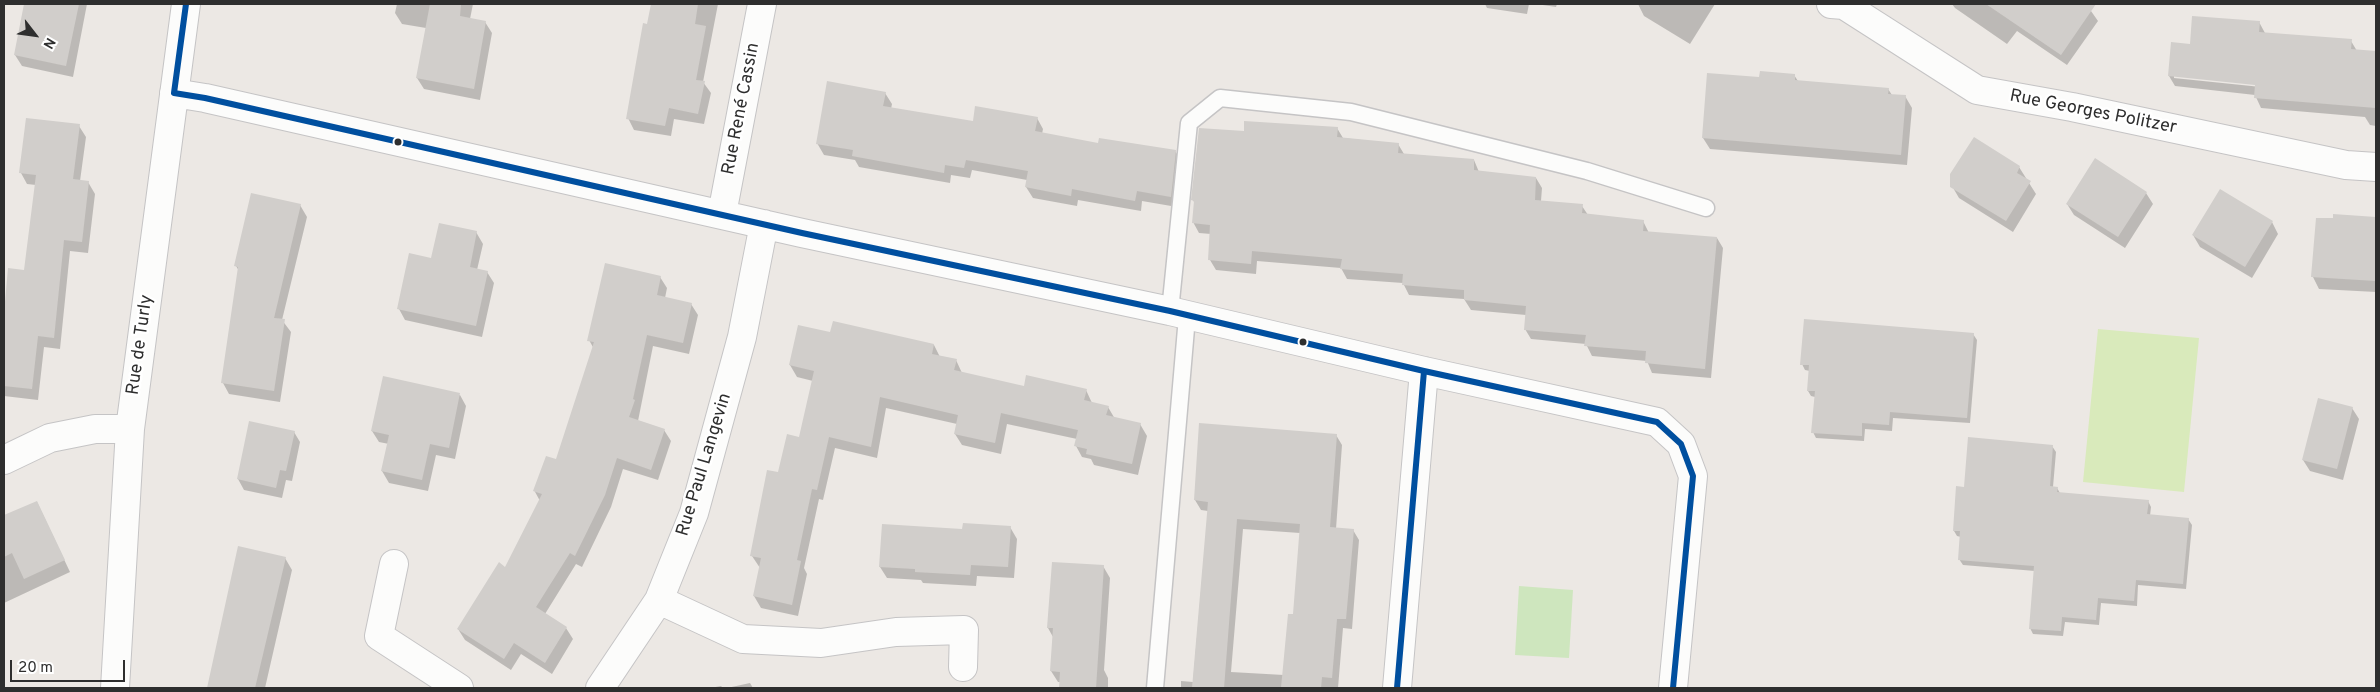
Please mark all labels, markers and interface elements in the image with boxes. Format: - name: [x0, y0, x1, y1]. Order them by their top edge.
- north arrow: [10, 10, 60, 60]
- text: N: [39, 34, 58, 51]
- street label: Rue René Cassin: [719, 41, 765, 177]
- street label: Rue Georges Politzer: [2008, 86, 2178, 140]
- unlabelled marker: [393, 137, 403, 147]
- street label: Rue de Turly: [123, 294, 159, 396]
- unlabelled marker: [1298, 337, 1308, 347]
- street label: Rue Paul Langevin: [673, 391, 737, 539]
- scale bar: [12, 650, 128, 682]
- text: 20 m: [18, 659, 53, 678]

